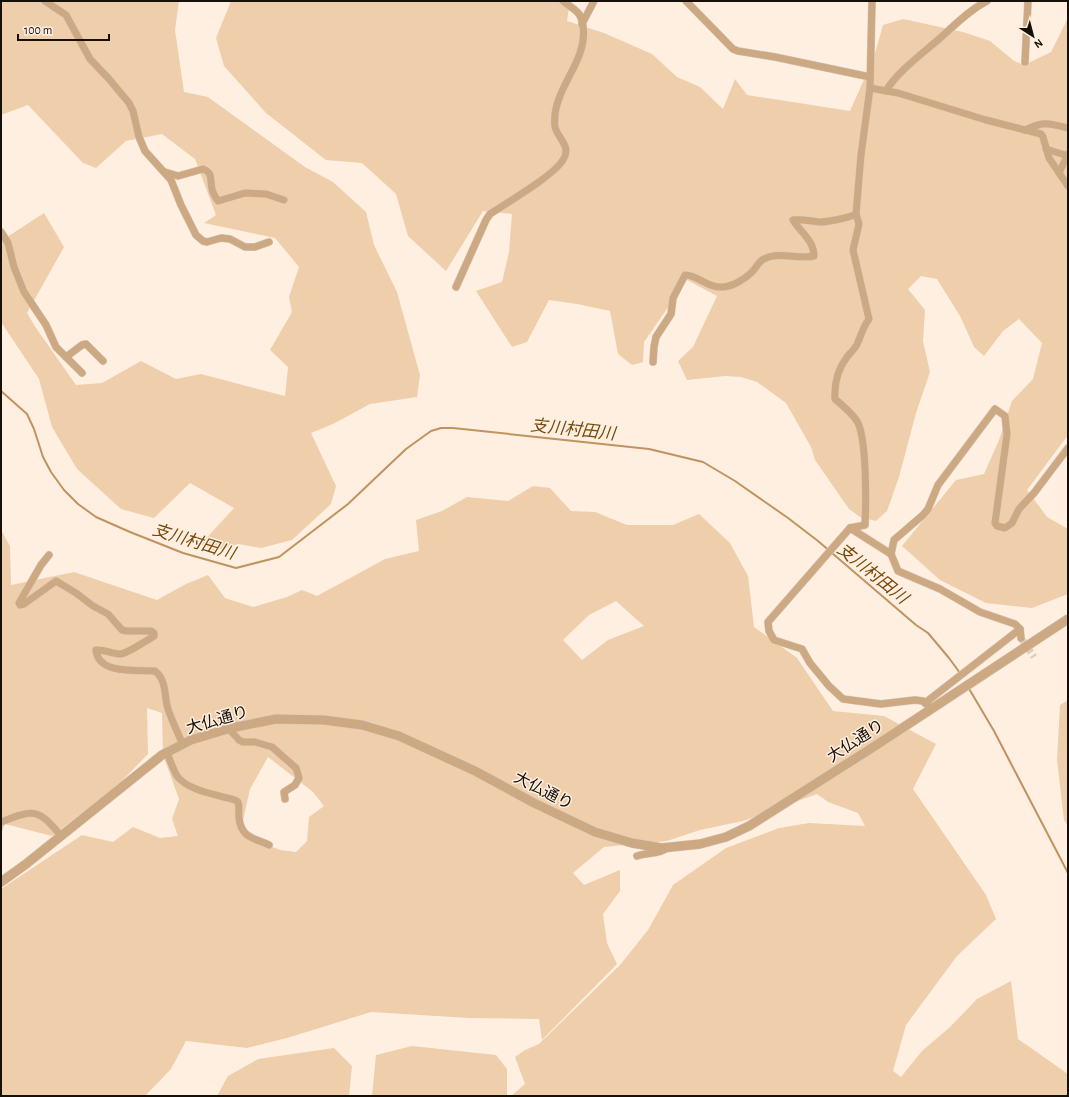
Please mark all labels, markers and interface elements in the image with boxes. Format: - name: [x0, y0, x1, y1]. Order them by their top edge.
- scale bar: [18, 16, 109, 42]
- north arrow: [1013, 16, 1053, 56]
- text: 100 m: [24, 24, 52, 36]
- text: N: [1032, 37, 1045, 50]
- water label: 支川村田川: [530, 416, 618, 443]
- water label: 支川村田川: [151, 520, 239, 563]
- water label: 支川村田川: [834, 539, 913, 608]
- street label: 大仏通り: [184, 702, 250, 736]
- street label: 大仏通り: [824, 716, 887, 765]
- street label: 大仏通り: [511, 768, 576, 813]

